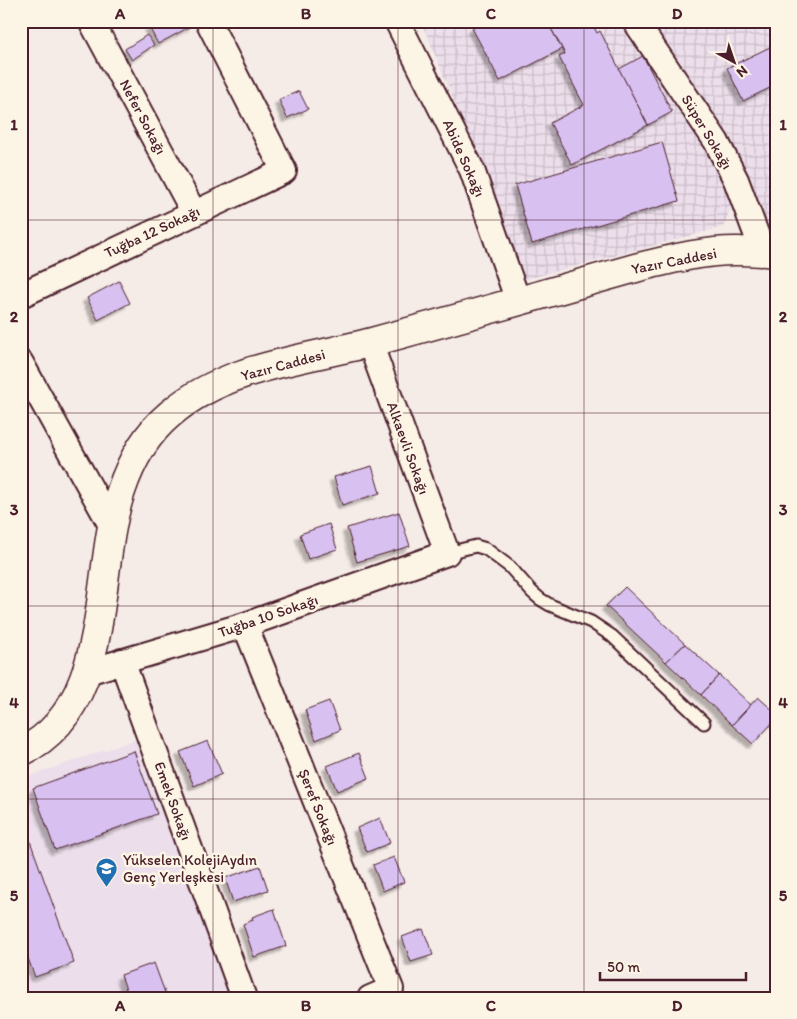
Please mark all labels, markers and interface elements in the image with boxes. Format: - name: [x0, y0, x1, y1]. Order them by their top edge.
- text: A: [114, 4, 126, 23]
- text: B: [301, 4, 312, 23]
- text: C: [486, 4, 497, 23]
- text: D: [672, 4, 683, 23]
- north arrow: [710, 38, 760, 88]
- text: N: [733, 62, 751, 81]
- street label: Nefer Sokağı: [116, 76, 170, 158]
- street label: Süper Sokağı: [678, 91, 736, 173]
- text: 1: [10, 115, 18, 134]
- text: 1: [779, 115, 787, 134]
- street label: Abide Sokağı: [439, 116, 489, 200]
- street label: Tuğba 12 Sokağı: [101, 202, 203, 262]
- street label: Yazır Caddesi: [630, 244, 718, 278]
- text: 2: [10, 307, 19, 326]
- text: 2: [779, 307, 788, 326]
- street label: Yazır Caddesi: [239, 345, 327, 385]
- street label: Alkaevli Sokağı: [383, 399, 433, 497]
- text: 3: [10, 500, 19, 519]
- text: 3: [779, 500, 788, 519]
- street label: Tuğba 10 Sokağı: [216, 590, 320, 642]
- text: 4: [9, 693, 19, 712]
- text: 4: [778, 693, 788, 712]
- street label: Emek Sokağı: [150, 759, 196, 843]
- street label: Şeref Sokağı: [295, 766, 341, 848]
- place label: Yükselen KolejiAydın Genç Yerleşkesi: [123, 851, 258, 886]
- school or university icon: Yükselen KolejiAydın Genç Yerleşkesi: [95, 857, 119, 888]
- text: 5: [10, 886, 19, 905]
- text: 5: [779, 886, 788, 905]
- scale bar: [600, 949, 746, 981]
- text: 50 m: [607, 958, 640, 976]
- text: A: [114, 996, 126, 1015]
- text: B: [301, 996, 312, 1015]
- text: C: [486, 996, 497, 1015]
- text: D: [672, 996, 683, 1015]

